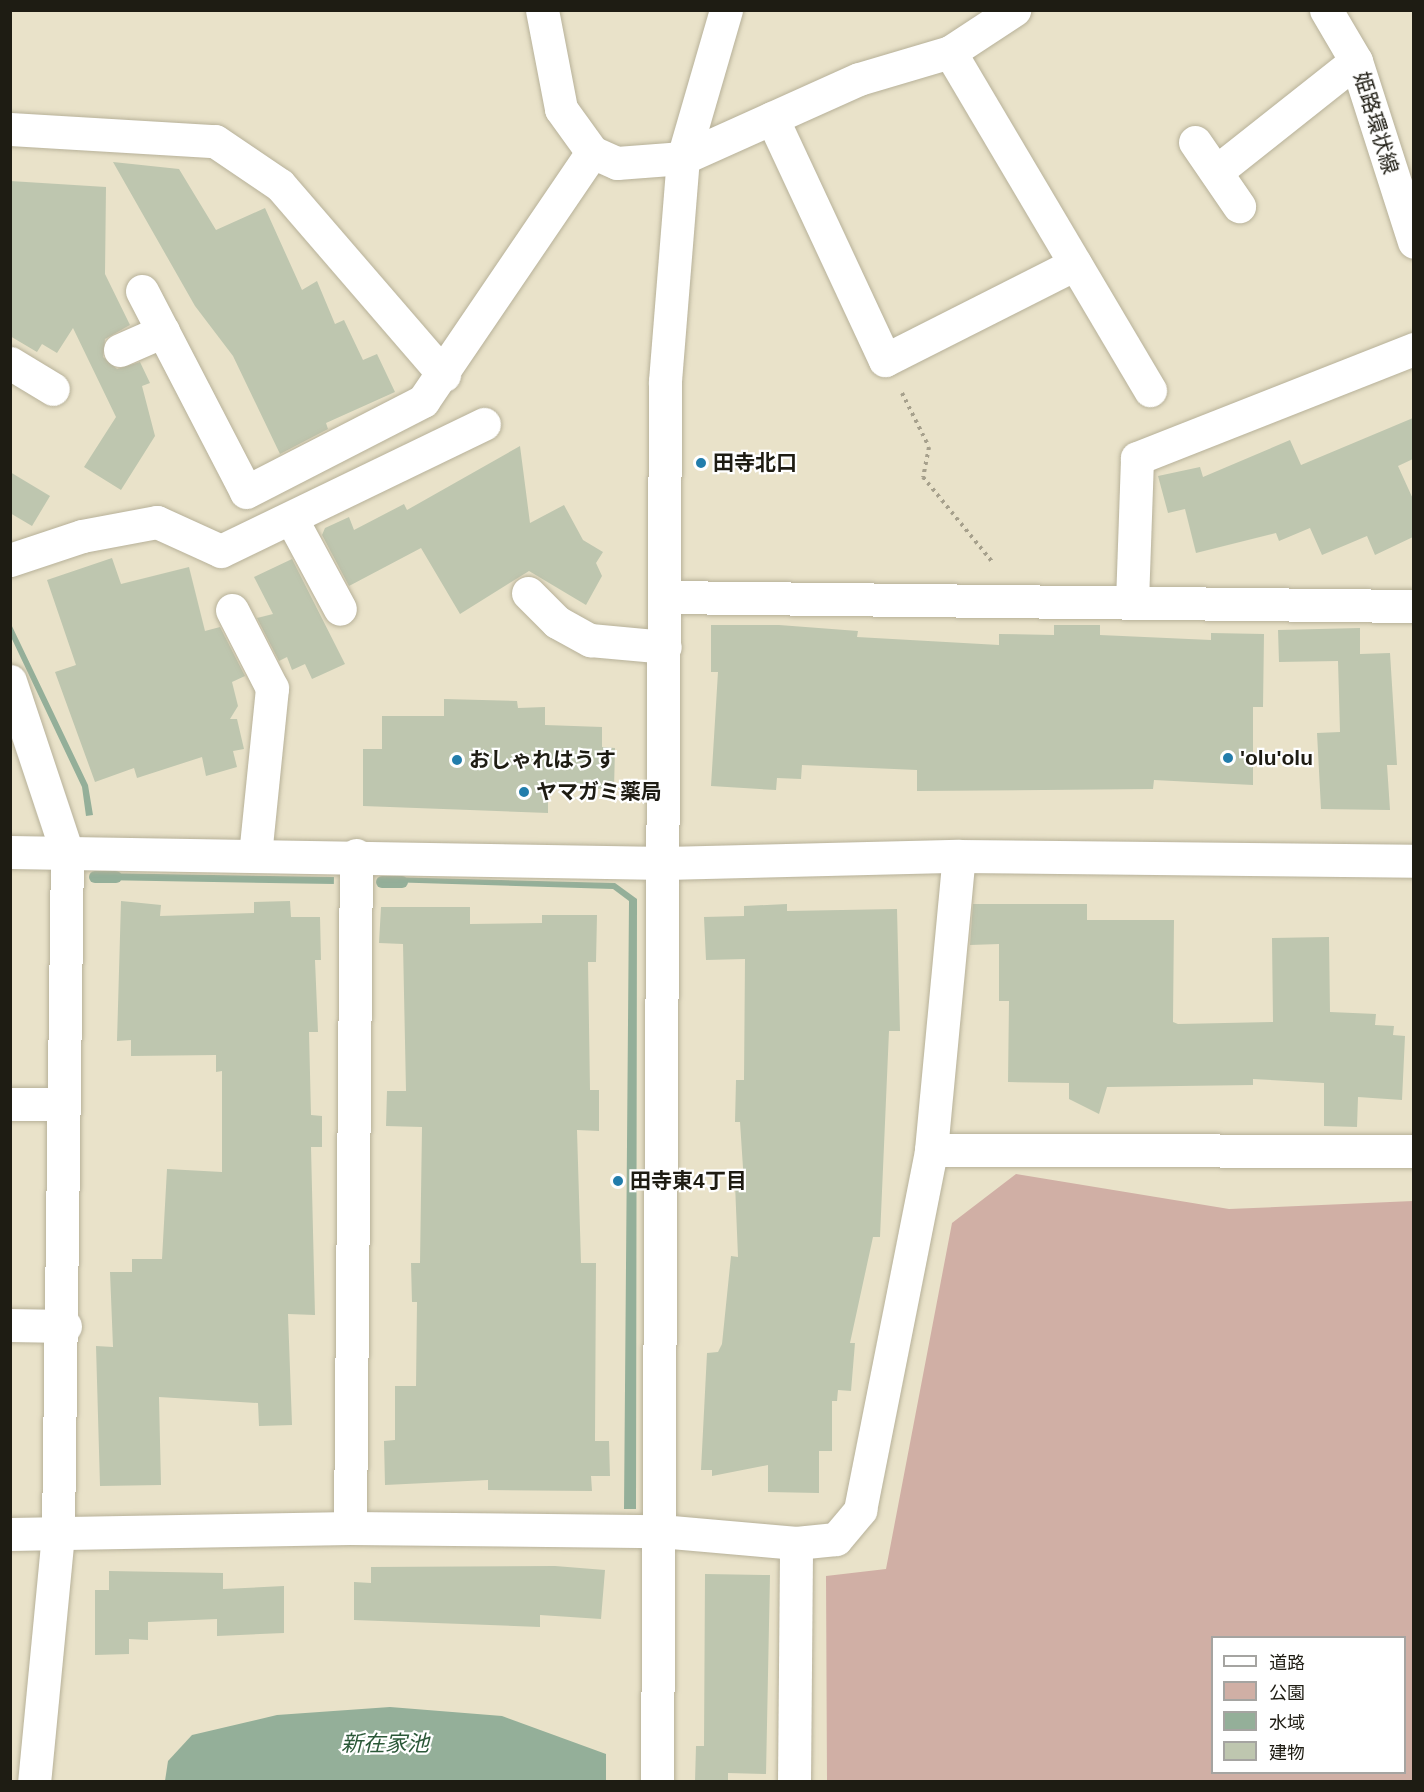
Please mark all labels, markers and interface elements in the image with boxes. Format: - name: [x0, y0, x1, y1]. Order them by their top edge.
- street label: 姫路環状線: [1349, 69, 1403, 177]
- place label: 田寺北口: [713, 450, 797, 476]
- marker: 田寺北口: [694, 456, 708, 470]
- place label: 'olu'olu: [1240, 745, 1313, 771]
- place label: おしゃれはうす: [469, 747, 616, 773]
- marker: 'olu'olu: [1221, 751, 1235, 765]
- marker: おしゃれはうす: [450, 753, 464, 767]
- place label: ヤマガミ薬局: [536, 779, 662, 805]
- marker: ヤマガミ薬局: [517, 785, 531, 799]
- place label: 田寺東4丁目: [630, 1168, 747, 1194]
- marker: 田寺東4丁目: [611, 1174, 625, 1188]
- legend: [1211, 1636, 1406, 1774]
- text: 道路: [1269, 1653, 1305, 1673]
- text: 公園: [1269, 1683, 1305, 1703]
- text: 水域: [1269, 1713, 1305, 1733]
- water label: 新在家池: [341, 1731, 429, 1757]
- text: 建物: [1269, 1743, 1305, 1763]

